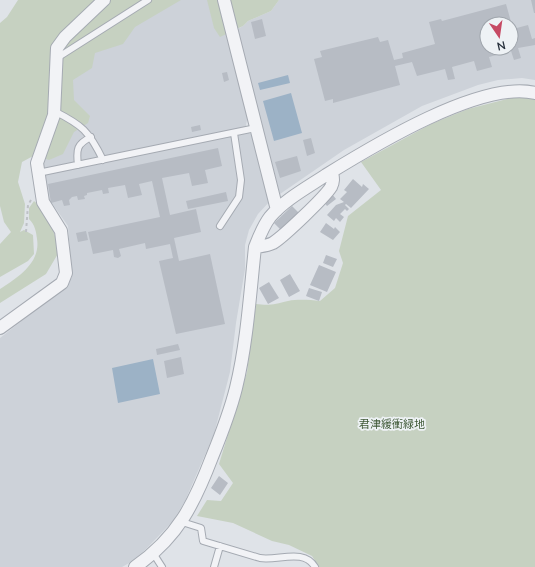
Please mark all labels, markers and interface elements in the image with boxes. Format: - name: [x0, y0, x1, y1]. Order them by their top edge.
- north arrow: [479, 16, 519, 56]
- text: N: [496, 39, 507, 54]
- park label: 君津緩衝緑地: [359, 417, 425, 430]

